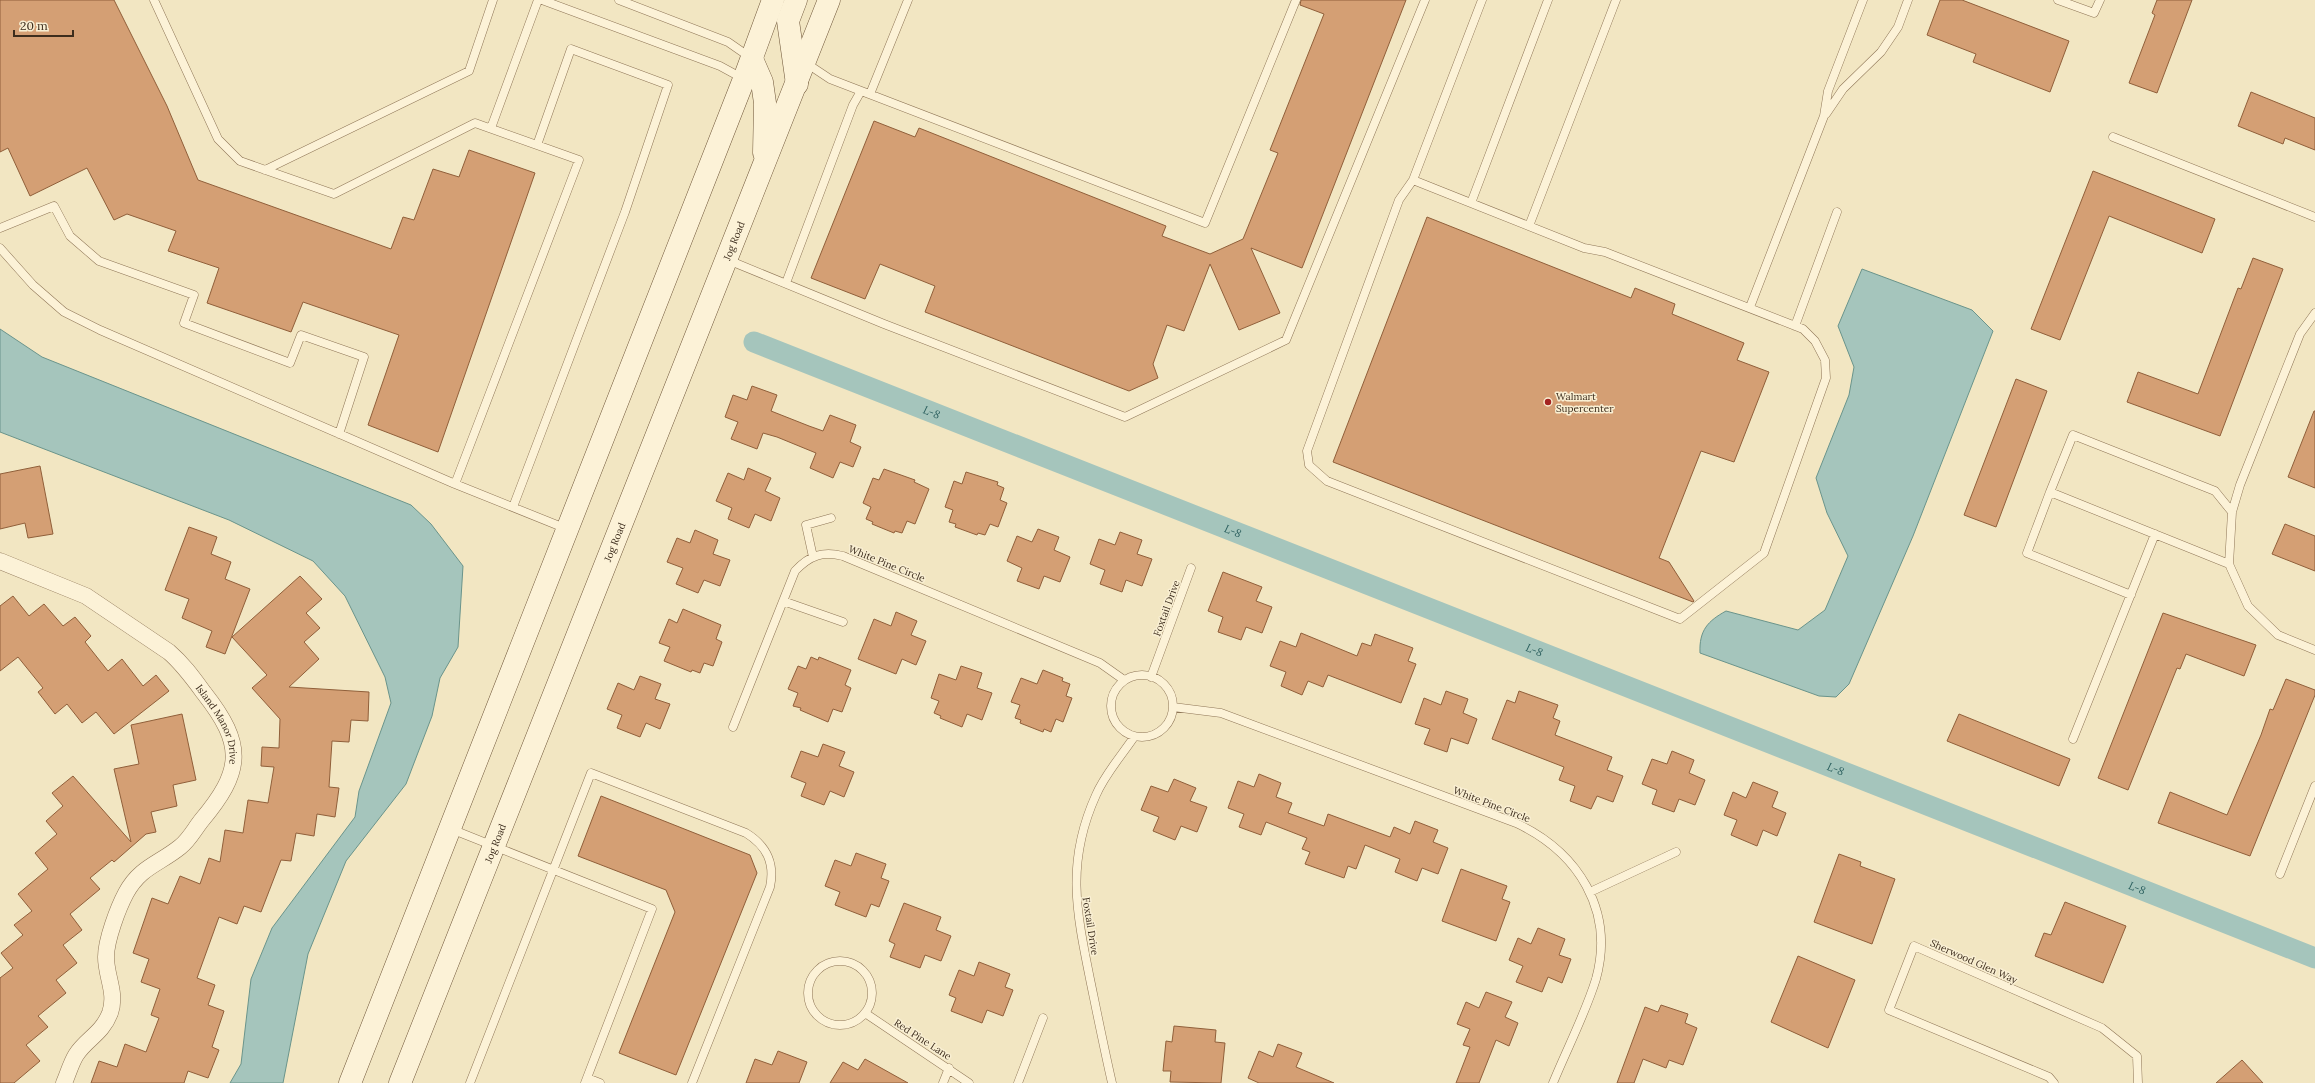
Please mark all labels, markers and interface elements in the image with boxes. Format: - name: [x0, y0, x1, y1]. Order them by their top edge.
- scale bar: [14, 12, 73, 38]
- text: 20 m: [20, 18, 48, 33]
- street label: Jog Road: [720, 219, 748, 263]
- place label: Walmart Supercenter: [1556, 390, 1614, 415]
- marker: Walmart Supercenter: [1543, 397, 1553, 407]
- water label: L-8: [921, 402, 942, 422]
- street label: Jog Road: [601, 521, 628, 564]
- water label: L-8: [1223, 521, 1244, 541]
- street label: White Pine Circle: [847, 542, 928, 585]
- street label: Foxtail Drive: [1150, 578, 1183, 638]
- water label: L-8: [1524, 640, 1545, 660]
- street label: Island Manor Drive: [193, 682, 240, 766]
- water label: L-8: [1825, 759, 1846, 779]
- street label: White Pine Circle: [1451, 784, 1533, 825]
- street label: Jog Road: [482, 822, 509, 866]
- water label: L-8: [2127, 878, 2148, 897]
- street label: Foxtail Drive: [1079, 896, 1102, 957]
- street label: Sherwood Glen Way: [1928, 936, 2020, 987]
- street label: Red Pine Lane: [892, 1016, 954, 1063]

